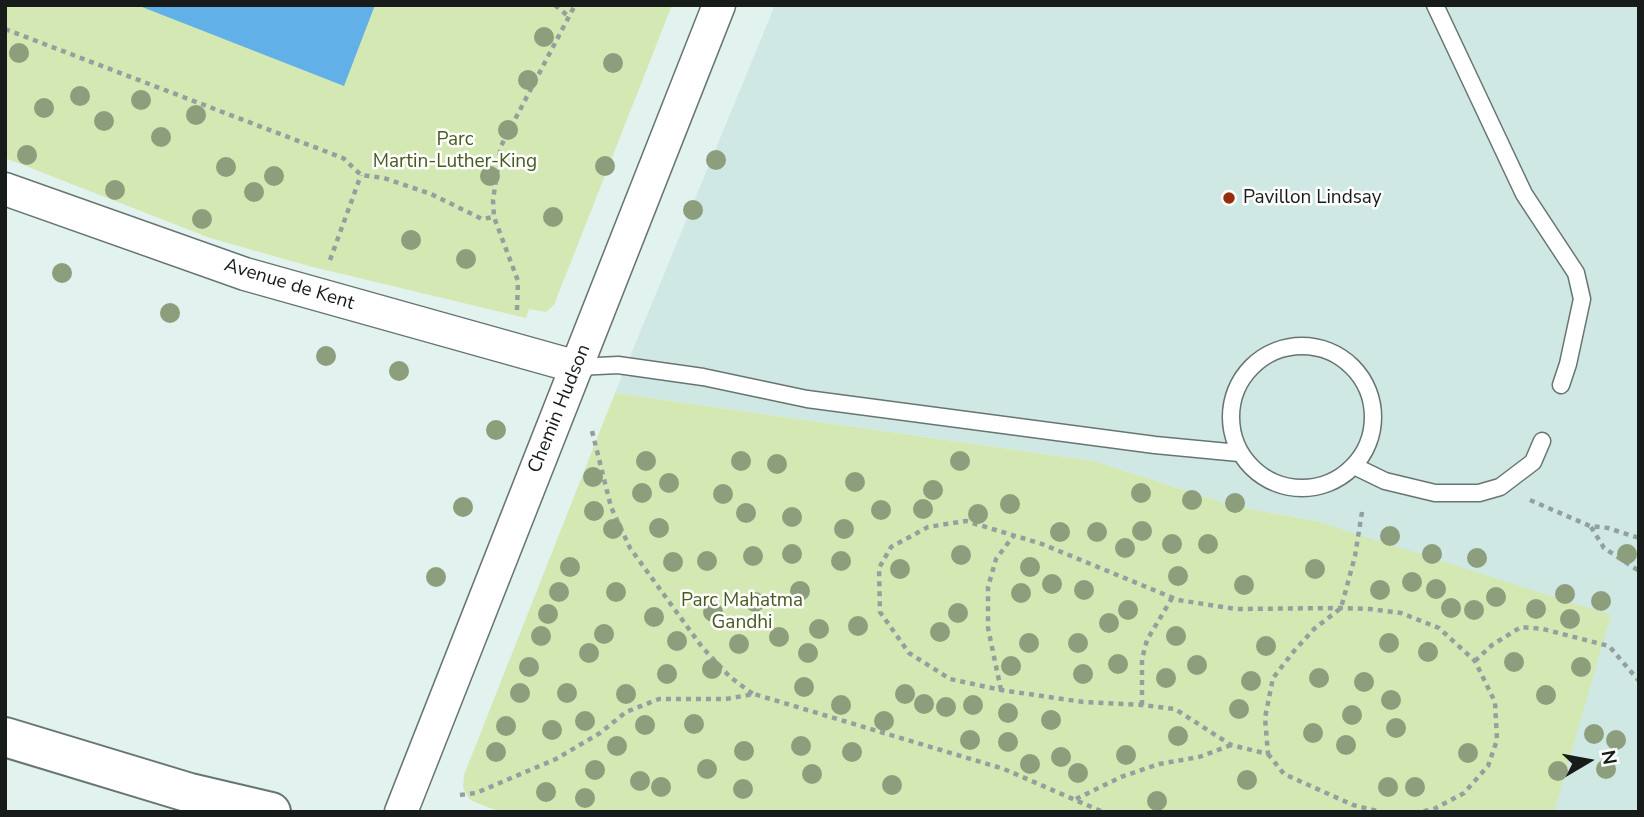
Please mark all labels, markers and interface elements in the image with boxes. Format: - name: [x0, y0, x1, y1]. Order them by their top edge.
- park label: Parc Martin-Luther-King: [373, 129, 537, 173]
- place label: Pavillon Lindsay: [1243, 187, 1382, 209]
- marker: Pavillon Lindsay: [1221, 190, 1237, 206]
- street label: Avenue de Kent: [221, 254, 357, 316]
- street label: Chemin Hudson: [524, 341, 596, 477]
- park label: Parc Mahatma Gandhi: [681, 590, 803, 634]
- north arrow: [1553, 726, 1623, 796]
- text: N: [1595, 748, 1623, 767]

